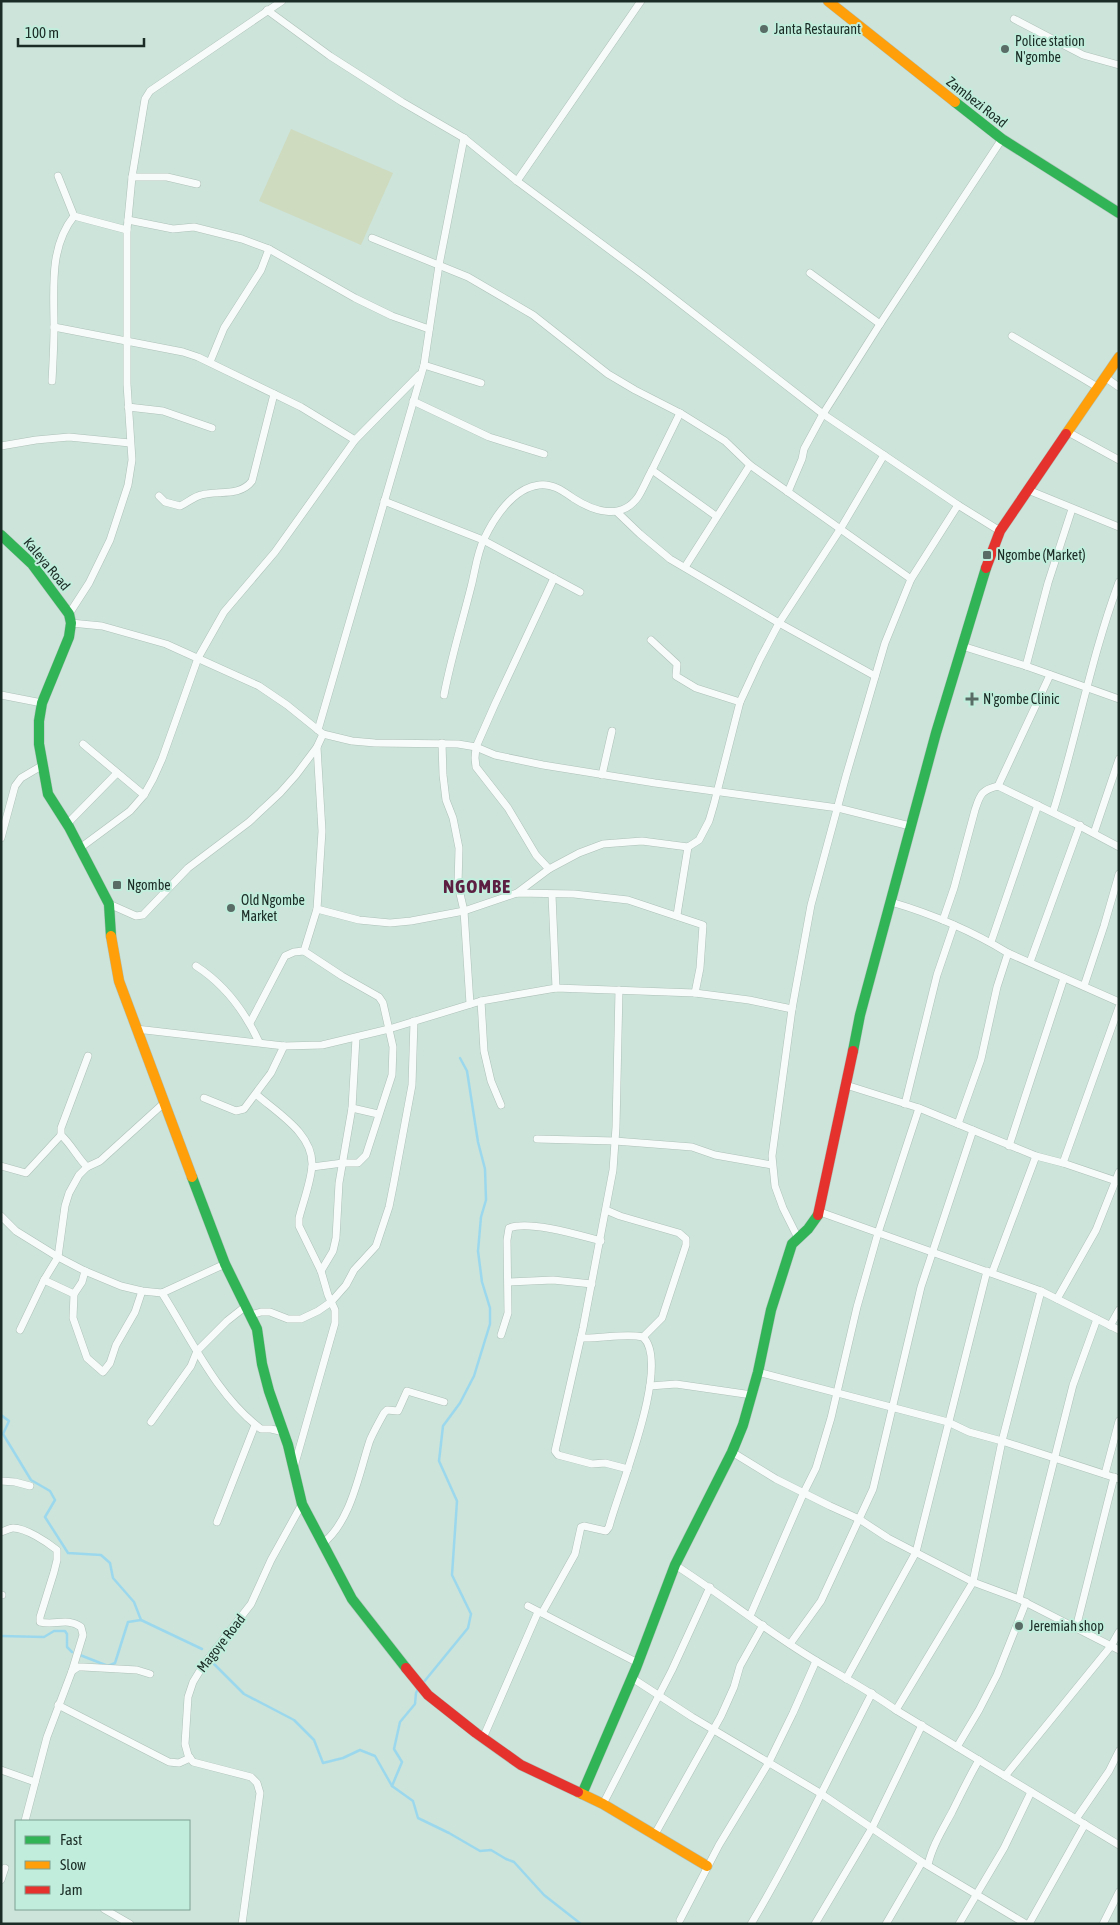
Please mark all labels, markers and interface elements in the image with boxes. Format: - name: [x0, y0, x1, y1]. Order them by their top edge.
- scale bar: [18, 15, 144, 47]
- place label: Janta Restaurant: [774, 21, 861, 37]
- marker: Janta Restaurant: [758, 23, 770, 35]
- text: 100 m: [25, 24, 59, 41]
- place label: Police station N'gombe: [1015, 33, 1085, 65]
- marker: Police station N'gombe: [999, 43, 1011, 55]
- street label: Zambezi Road: [943, 73, 1011, 131]
- street label: Kaleya Road: [20, 534, 74, 594]
- place label: Ngombe (Market): [997, 547, 1086, 563]
- marker: Ngombe (Market): [981, 549, 993, 561]
- place label: N'gombe Clinic: [983, 691, 1060, 707]
- marker: N'gombe Clinic: [965, 692, 979, 706]
- district label: NGOMBE: [443, 875, 511, 897]
- place label: Ngombe: [127, 877, 171, 893]
- marker: Ngombe: [111, 879, 123, 891]
- place label: Old Ngombe Market: [241, 892, 305, 924]
- marker: Old Ngombe Market: [225, 902, 237, 914]
- street label: Magoye Road: [194, 1611, 248, 1675]
- place label: Jeremiah shop: [1029, 1618, 1104, 1634]
- marker: Jeremiah shop: [1013, 1620, 1025, 1632]
- legend: [15, 1820, 190, 1910]
- text: Fast: [60, 1831, 82, 1848]
- text: Slow: [60, 1856, 86, 1873]
- text: Jam: [60, 1881, 83, 1898]

